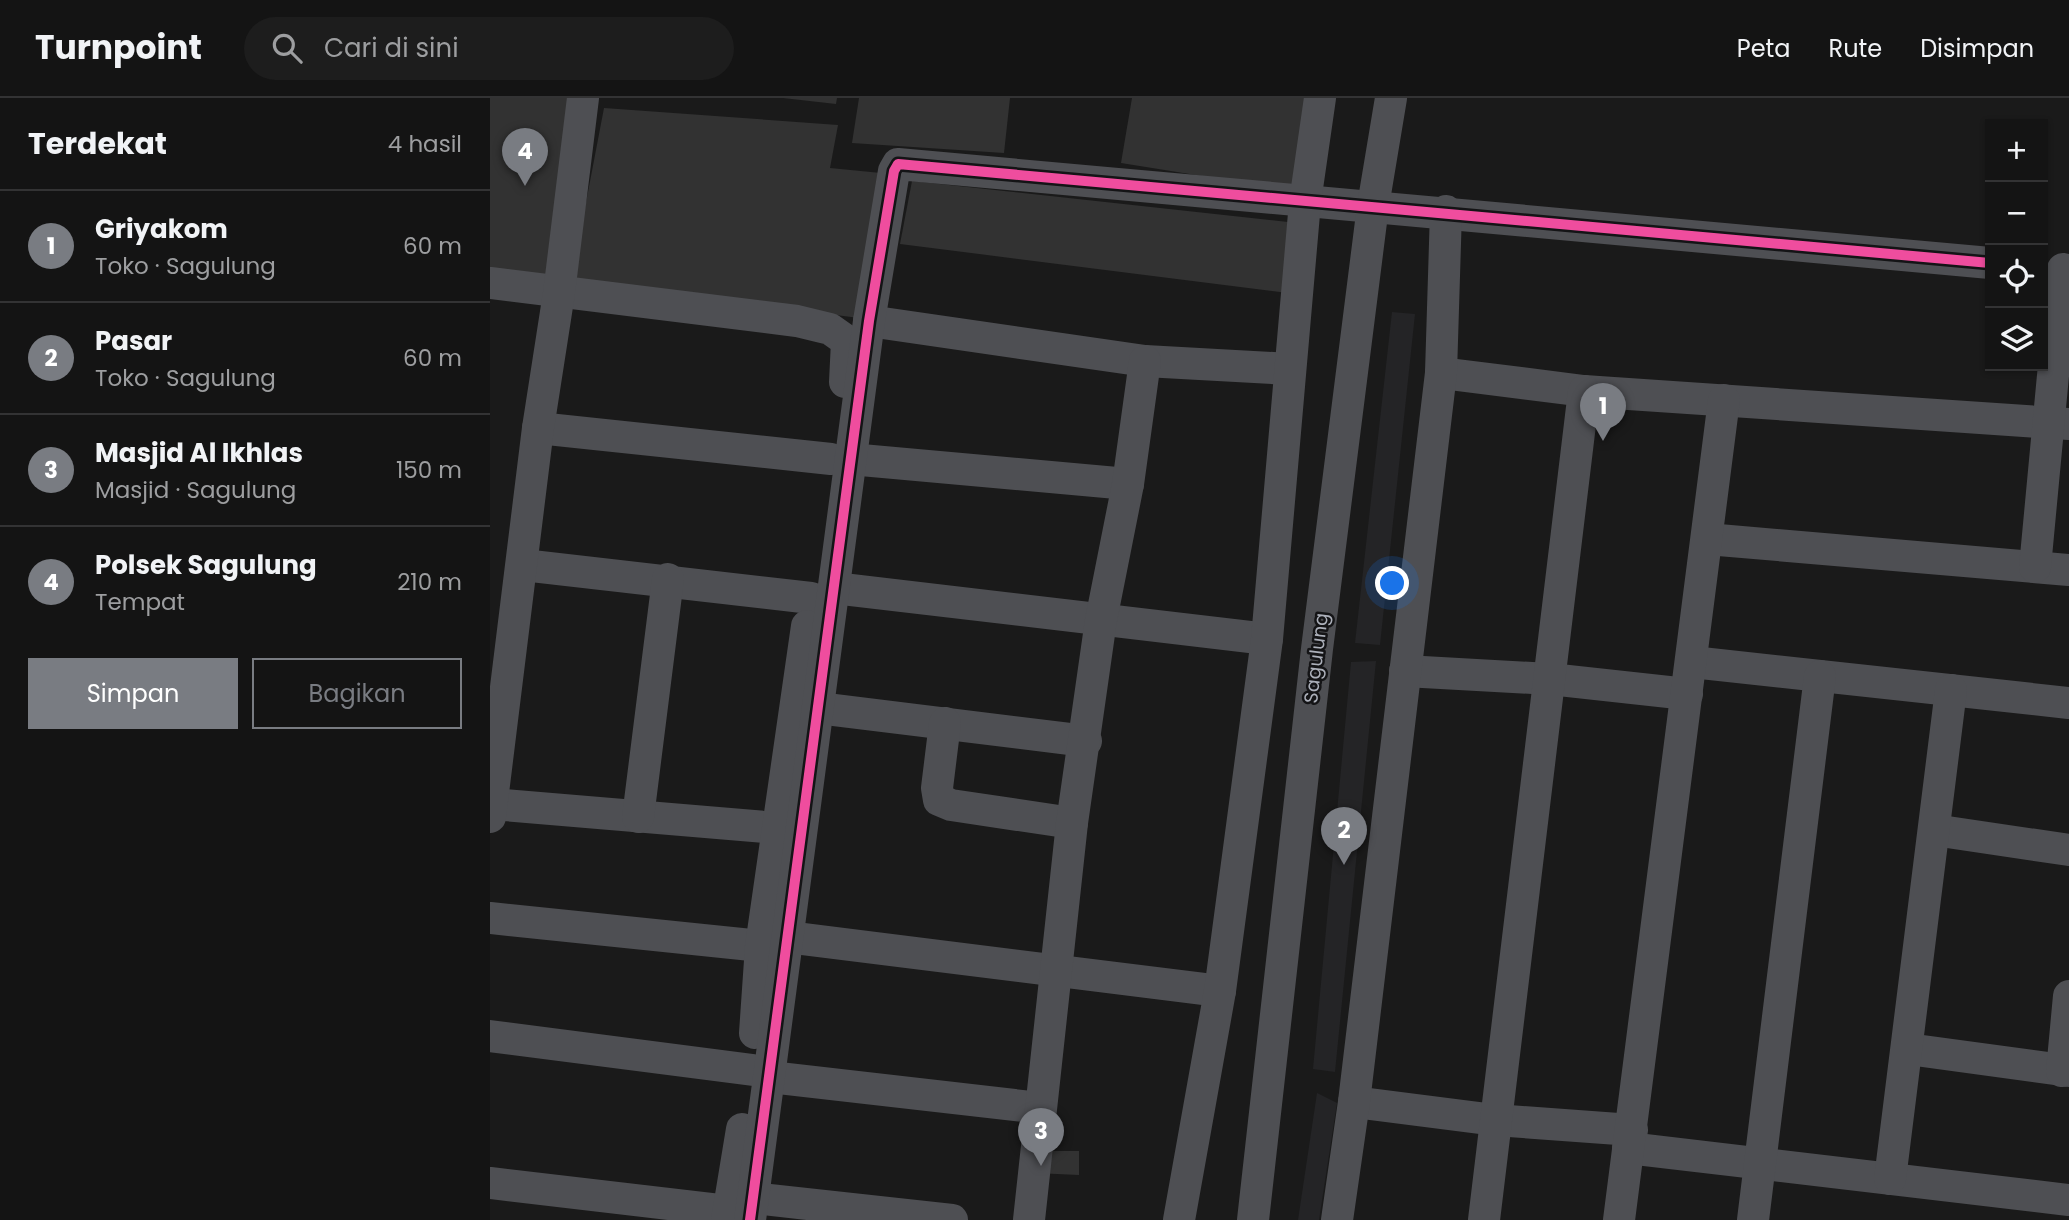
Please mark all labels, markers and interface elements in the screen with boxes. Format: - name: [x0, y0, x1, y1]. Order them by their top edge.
- search box: [244, 17, 734, 80]
- text: Turnpoint: [35, 24, 202, 71]
- icon: search: [268, 29, 306, 67]
- text: Cari di sini: [324, 30, 459, 66]
- text: Peta: [1737, 32, 1791, 65]
- text: Rute: [1829, 32, 1882, 65]
- text: Disimpan: [1920, 32, 2034, 65]
- map controls: [1985, 119, 2048, 371]
- button: +: [1985, 119, 2048, 182]
- text: Terdekat: [28, 122, 167, 165]
- text: 4 hasil: [388, 128, 462, 160]
- pin: 4: [502, 128, 548, 186]
- button: −: [1985, 182, 2048, 245]
- text: Griyakom: [95, 211, 228, 247]
- text: 1: [47, 230, 55, 262]
- text: 60 m: [403, 230, 462, 262]
- button: locate: [1985, 245, 2048, 308]
- text: Toko · Sagulung: [95, 250, 276, 282]
- button: layers: [1985, 308, 2048, 371]
- text: Pasar: [95, 323, 172, 359]
- text: 2: [44, 342, 58, 374]
- text: 60 m: [403, 342, 462, 374]
- text: Toko · Sagulung: [95, 362, 276, 394]
- pin: 1: [1580, 383, 1626, 441]
- text: Masjid Al Ikhlas: [95, 435, 303, 471]
- text: 3: [44, 454, 58, 486]
- text: 150 m: [396, 454, 462, 486]
- text: Masjid · Sagulung: [95, 474, 296, 506]
- text: Polsek Sagulung: [95, 547, 317, 583]
- text: 4: [43, 566, 59, 598]
- text: 210 m: [397, 566, 462, 598]
- your location: [1375, 566, 1409, 600]
- text: Tempat: [95, 586, 185, 618]
- street label: Sagulung: [1297, 611, 1335, 705]
- button: Simpan: [28, 658, 238, 729]
- button: Bagikan: [252, 658, 462, 729]
- pin: 2: [1321, 807, 1367, 865]
- pin: 3: [1018, 1108, 1064, 1166]

